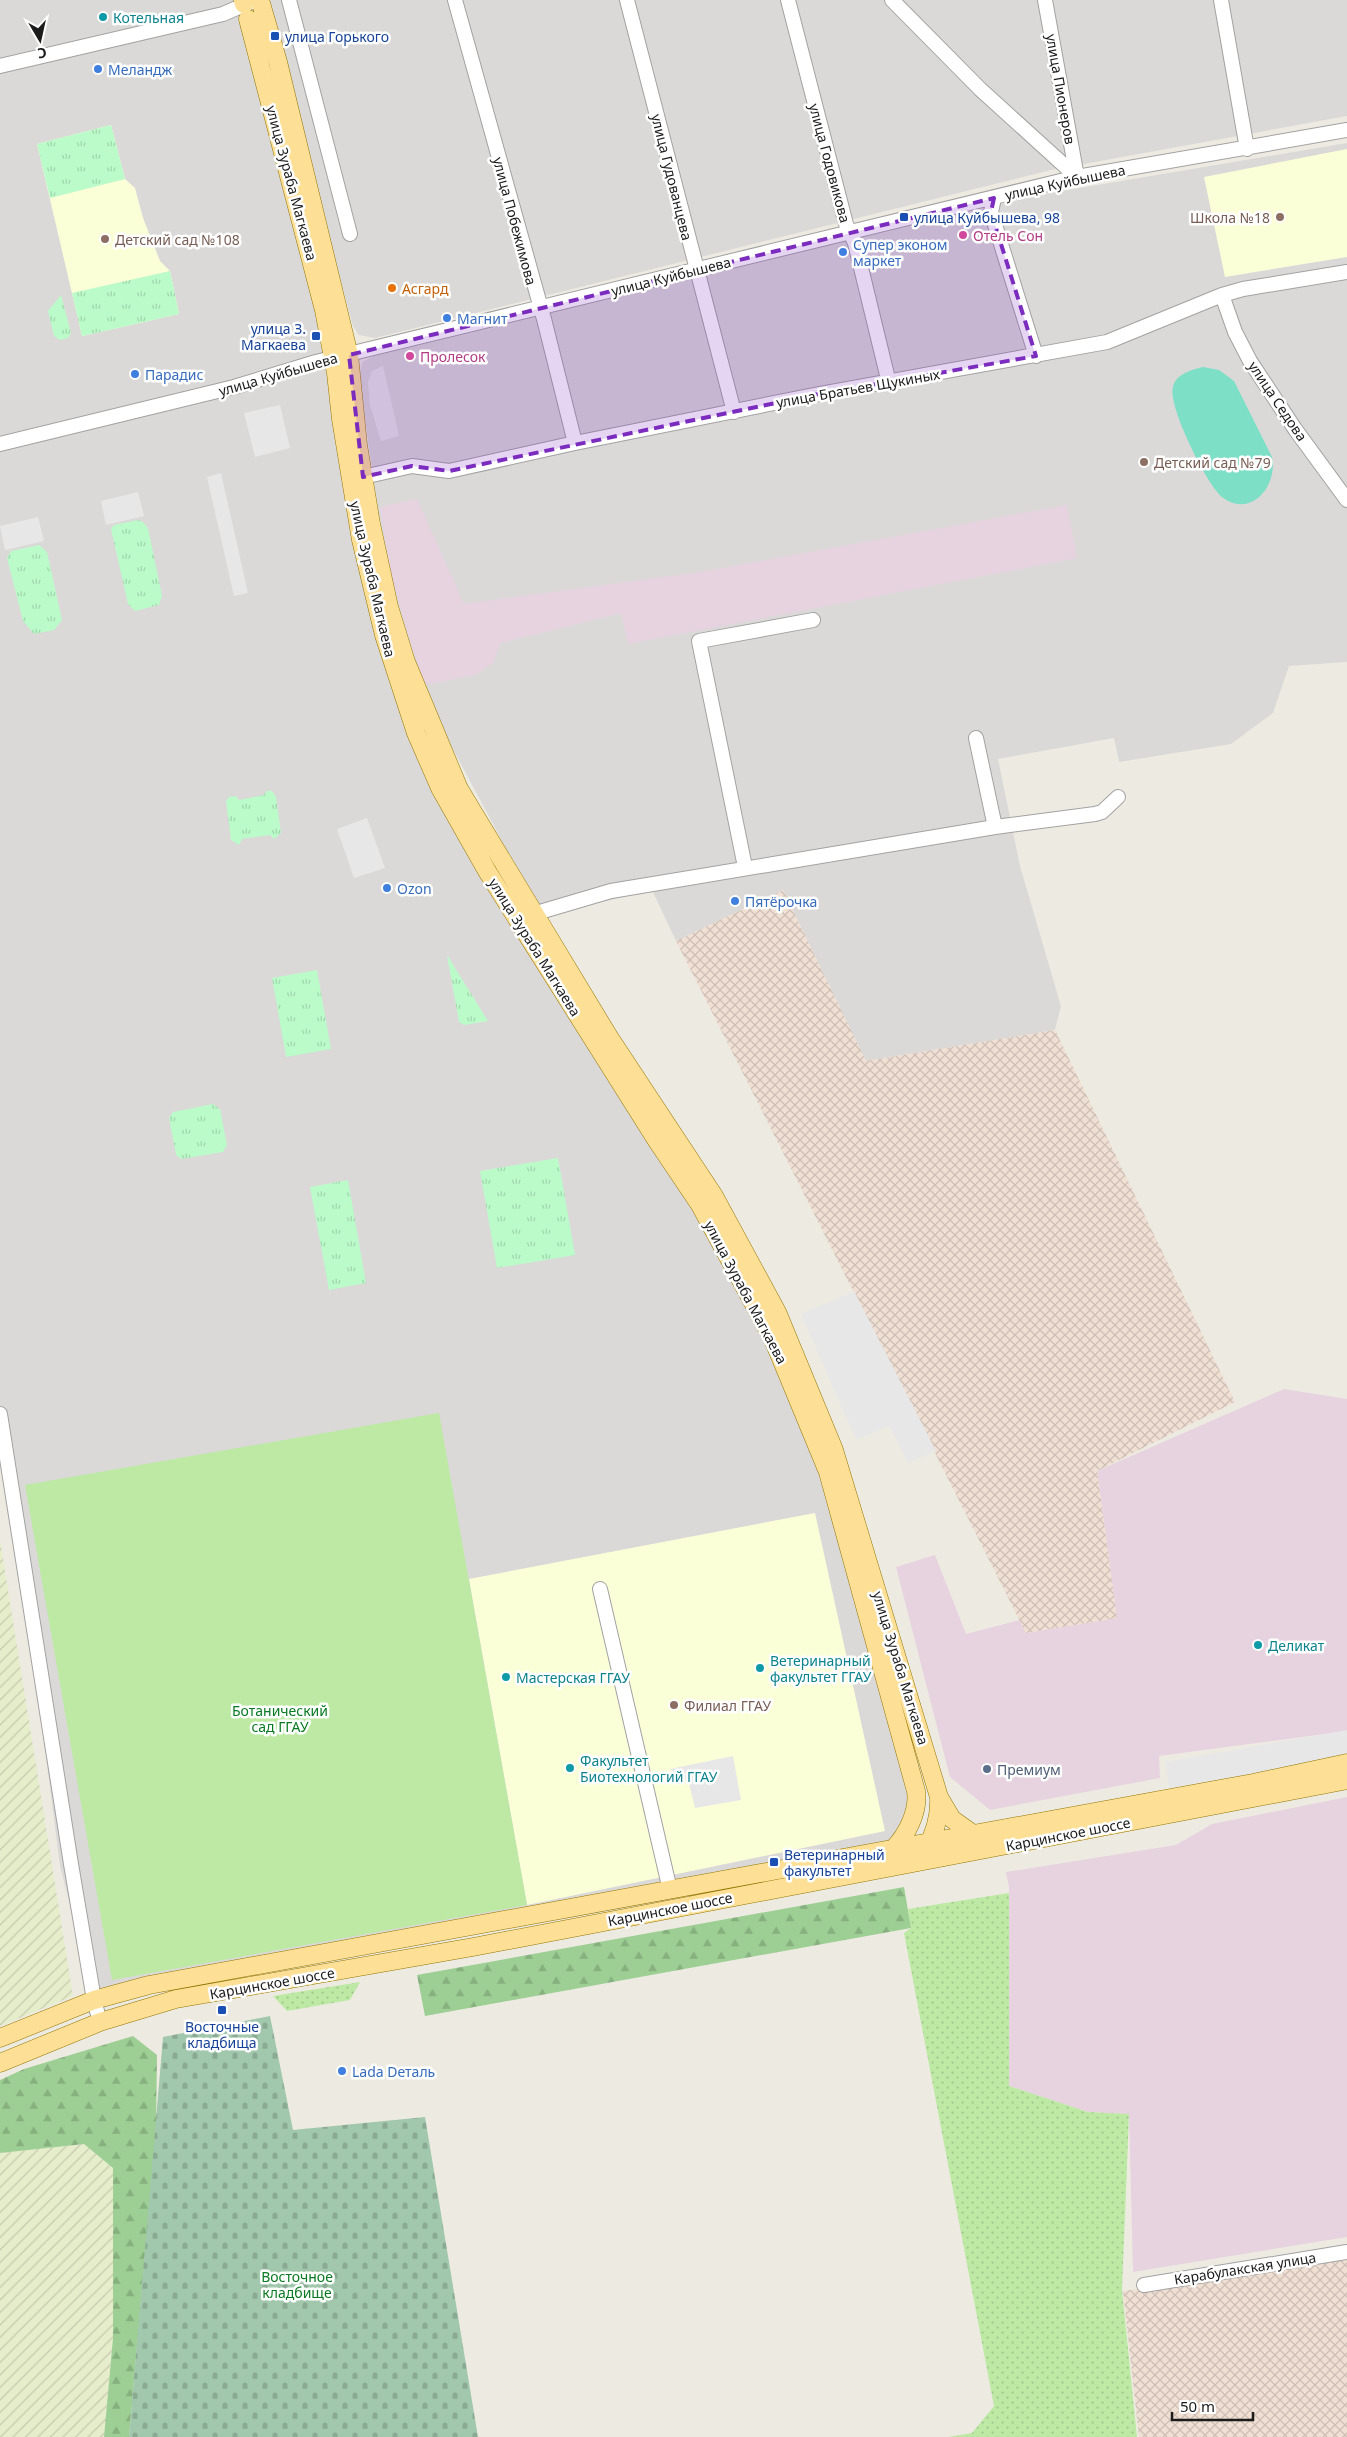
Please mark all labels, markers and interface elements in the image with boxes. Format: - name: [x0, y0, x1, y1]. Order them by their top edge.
- place label: Котельная: [113, 8, 184, 27]
- marker: Котельная: [97, 11, 109, 23]
- north arrow: [15, 15, 65, 65]
- place label: улица Горького: [285, 27, 389, 46]
- marker: улица Горького: [269, 30, 281, 42]
- street label: улица Пионеров: [1042, 32, 1080, 146]
- text: С: [36, 43, 48, 63]
- place label: Меландж: [108, 60, 173, 79]
- marker: Меландж: [92, 63, 104, 75]
- street label: улица Годовикова: [805, 101, 855, 225]
- street label: улица Зураба Магкаева: [262, 103, 322, 263]
- street label: улица Гудованцева: [647, 112, 697, 242]
- street label: улица Побежимова: [489, 155, 541, 287]
- street label: улица Куйбышева: [1003, 160, 1127, 204]
- place label: улица Куйбышева, 98: [914, 208, 1060, 227]
- place label: Школа №18: [1190, 208, 1270, 227]
- marker: улица Куйбышева, 98: [898, 211, 910, 223]
- marker: Школа №18: [1274, 211, 1286, 223]
- place label: Отель Сон: [973, 226, 1043, 245]
- marker: Отель Сон: [957, 229, 969, 241]
- place label: Детский сад №108: [115, 230, 240, 249]
- marker: Детский сад №108: [99, 233, 111, 245]
- place label: Супер эконом маркет: [853, 235, 948, 270]
- marker: Супер эконом маркет: [837, 246, 849, 258]
- street label: улица Куйбышева: [609, 252, 733, 300]
- place label: Асгард: [402, 279, 449, 298]
- marker: Асгард: [386, 282, 398, 294]
- place label: Магнит: [457, 309, 508, 328]
- marker: Магнит: [441, 312, 453, 324]
- place label: улица З. Магкаева: [241, 319, 306, 354]
- marker: улица З. Магкаева: [310, 330, 322, 342]
- place label: Пролесок: [420, 347, 486, 366]
- street label: улица Куйбышева: [216, 348, 340, 400]
- marker: Пролесок: [404, 350, 416, 362]
- street label: улица Седова: [1244, 357, 1312, 445]
- street label: улица Братьев Щукиных: [775, 364, 942, 412]
- place label: Парадис: [145, 365, 204, 384]
- marker: Парадис: [129, 368, 141, 380]
- place label: Детский сад №79: [1154, 453, 1271, 472]
- marker: Детский сад №79: [1138, 456, 1150, 468]
- street label: улица Зураба Магкаева: [346, 499, 400, 659]
- street label: улица Зураба Магкаева: [485, 874, 585, 1020]
- place label: Ozon: [397, 879, 432, 898]
- marker: Ozon: [381, 882, 393, 894]
- place label: Пятёрочка: [745, 892, 817, 911]
- marker: Пятёрочка: [729, 895, 741, 907]
- street label: улица Зураба Магкаева: [700, 1217, 792, 1367]
- street label: улица Зураба Магкаева: [869, 1589, 933, 1747]
- place label: Деликат: [1268, 1636, 1325, 1655]
- marker: Деликат: [1252, 1639, 1264, 1651]
- place label: Ветеринарный факультет ГГАУ: [770, 1651, 872, 1686]
- marker: Ветеринарный факультет ГГАУ: [754, 1662, 766, 1674]
- place label: Мастерская ГГАУ: [516, 1668, 630, 1687]
- marker: Мастерская ГГАУ: [500, 1671, 512, 1683]
- place label: Филиал ГГАУ: [684, 1696, 771, 1715]
- marker: Филиал ГГАУ: [668, 1699, 680, 1711]
- park label: Ботанический сад ГГАУ: [232, 1701, 328, 1736]
- place label: Факультет Биотехнологий ГГАУ: [580, 1751, 718, 1786]
- place label: Премиум: [997, 1760, 1061, 1779]
- marker: Факультет Биотехнологий ГГАУ: [564, 1762, 576, 1774]
- marker: Премиум: [981, 1763, 993, 1775]
- street label: Карцинское шоссе: [1004, 1813, 1132, 1855]
- place label: Ветеринарный факультет: [784, 1845, 885, 1880]
- marker: Ветеринарный факультет: [768, 1856, 780, 1868]
- street label: Карцинское шоссе: [606, 1888, 734, 1930]
- street label: Карцинское шоссе: [208, 1963, 336, 2003]
- marker: Восточные кладбища: [216, 2004, 228, 2016]
- place label: Восточные кладбища: [185, 2017, 259, 2052]
- place label: Lada Dеталь: [352, 2062, 435, 2081]
- marker: Lada Dеталь: [336, 2065, 348, 2077]
- street label: Карабулакская улица: [1173, 2247, 1317, 2289]
- park label: Восточное кладбище: [261, 2267, 333, 2302]
- scale bar: [1172, 2390, 1253, 2422]
- text: 50 m: [1180, 2396, 1215, 2416]

